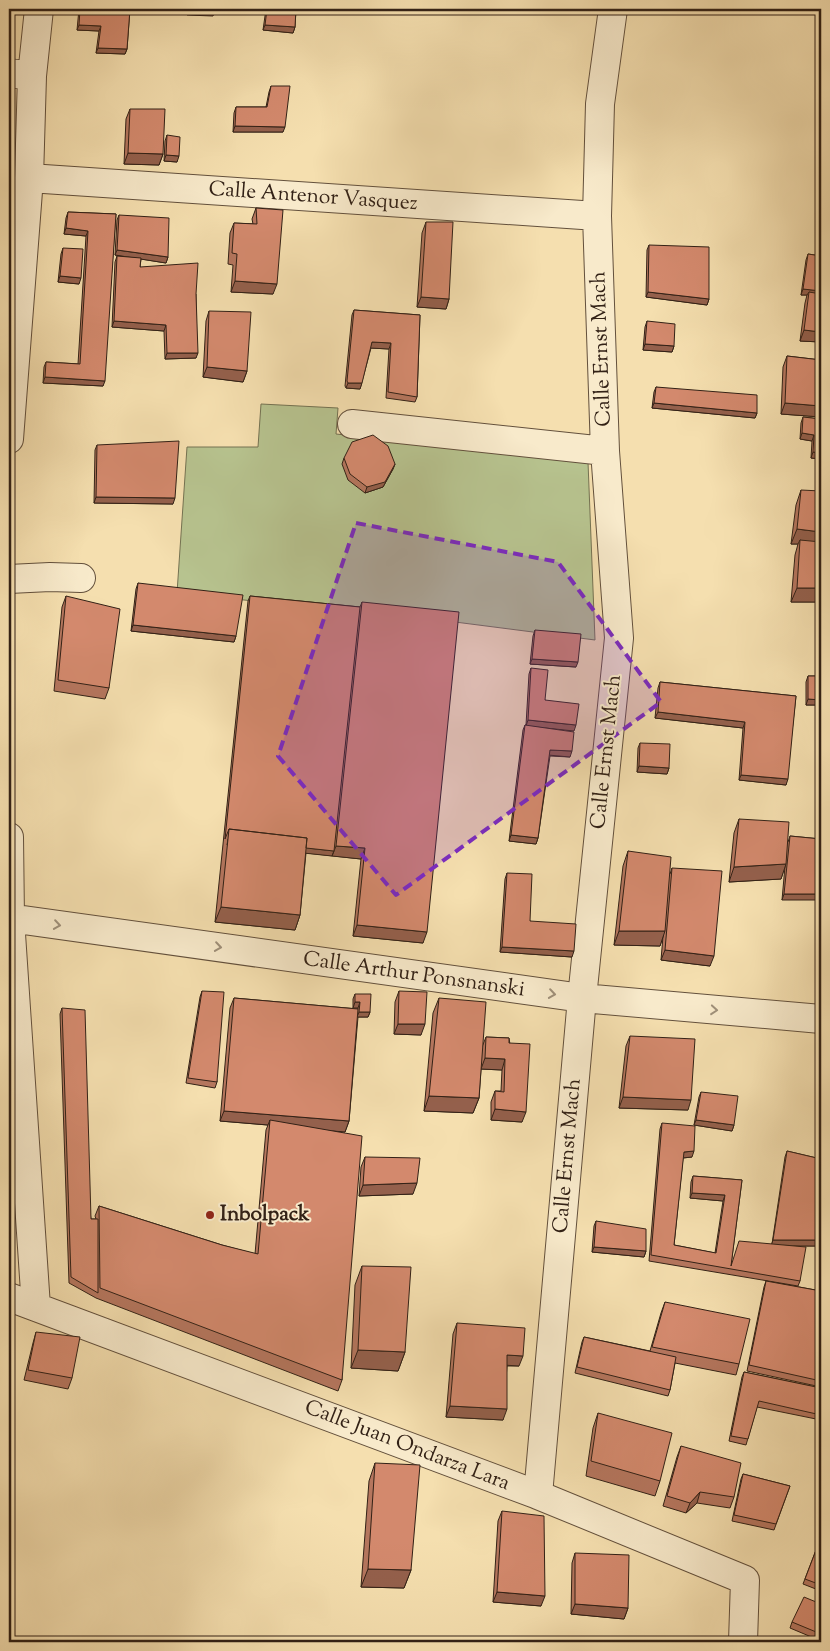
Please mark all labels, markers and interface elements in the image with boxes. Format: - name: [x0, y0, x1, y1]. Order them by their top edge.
- street label: Calle Antenor Vasquez: [208, 175, 419, 219]
- street label: Calle Ernst Mach: [584, 271, 620, 427]
- street label: Calle Ernst Mach: [584, 673, 630, 831]
- one-way arrow: [53, 919, 61, 930]
- one-way arrow: [214, 942, 222, 952]
- street label: Calle Arthur Ponsnanski: [301, 945, 527, 1005]
- one-way arrow: [548, 988, 557, 998]
- one-way arrow: [710, 1004, 718, 1015]
- street label: Calle Ernst Mach: [546, 1077, 590, 1235]
- place label: Inbolpack: [220, 1200, 310, 1230]
- marker: Inbolpack: [204, 1209, 216, 1221]
- street label: Calle Juan Ondarza Lara: [300, 1393, 514, 1499]

